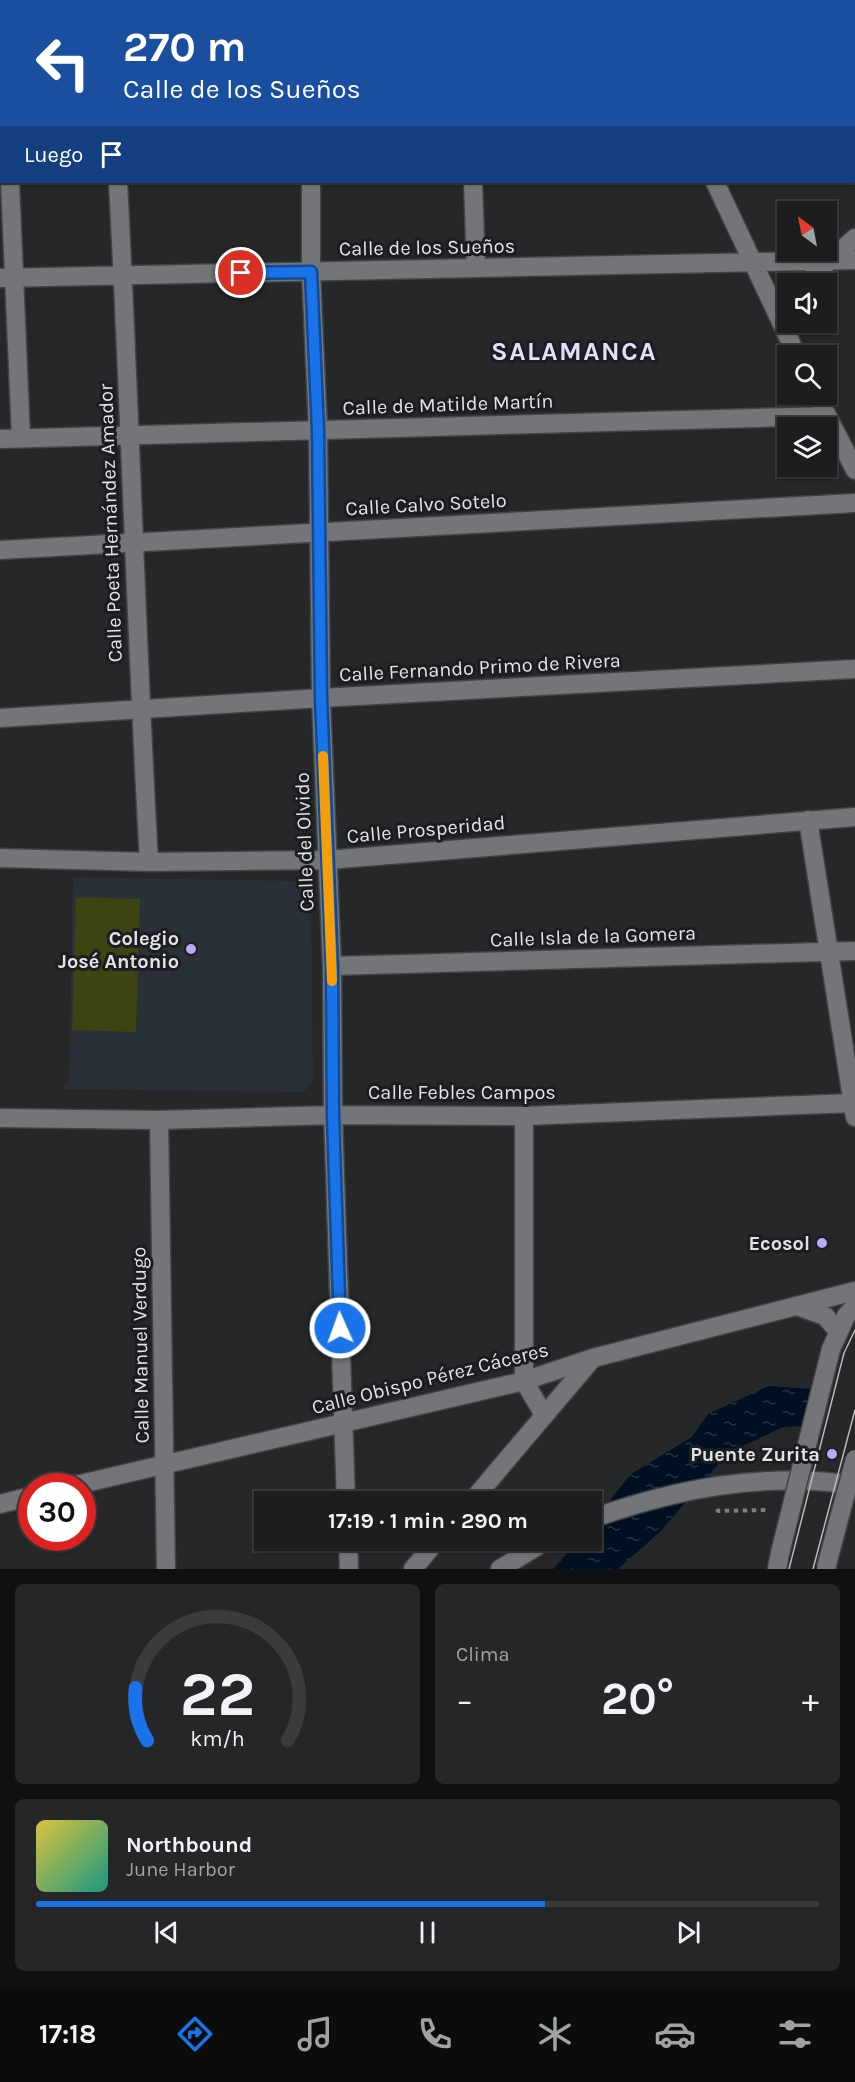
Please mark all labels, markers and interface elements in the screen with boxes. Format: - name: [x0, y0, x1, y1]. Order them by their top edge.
- text: 270 m: [123, 22, 246, 72]
- icon: left: [24, 24, 102, 102]
- text: Calle de los Sueños: [123, 73, 361, 105]
- icon: arrive: [95, 138, 128, 171]
- text: Luego: [24, 142, 83, 168]
- north arrow: [777, 201, 837, 261]
- map controls: [777, 201, 837, 477]
- street label: Calle de los Sueños: [339, 234, 515, 261]
- pin: [215, 247, 266, 298]
- icon: arrive: [224, 256, 257, 289]
- button: sound: [777, 273, 837, 333]
- district label: SALAMANCA: [491, 336, 657, 367]
- button: search: [777, 345, 837, 405]
- street label: Calle Poeta Hernández Amador: [94, 383, 127, 663]
- street label: Calle de Matilde Martín: [342, 389, 554, 420]
- button: layers: [777, 417, 837, 477]
- street label: Calle Calvo Sotelo: [345, 489, 507, 520]
- street label: Calle Fernando Primo de Rivera: [339, 649, 621, 686]
- street label: Calle del Olvido: [291, 772, 318, 912]
- street label: Calle Prosperidad: [346, 811, 506, 848]
- street label: Calle Isla de la Gomera: [490, 921, 696, 952]
- place label: Colegio José Antonio: [58, 927, 179, 973]
- marker: Colegio José Antonio: [184, 942, 198, 956]
- street label: Calle Febles Campos: [368, 1081, 556, 1104]
- place label: Ecosol: [748, 1232, 810, 1255]
- marker: Ecosol: [815, 1236, 829, 1250]
- street label: Calle Manuel Verdugo: [127, 1247, 154, 1443]
- position arrow: [308, 1296, 372, 1360]
- street label: Calle Obispo Pérez Cáceres: [309, 1338, 551, 1419]
- place label: Puente Zurita: [690, 1443, 820, 1466]
- marker: Puente Zurita: [825, 1447, 839, 1461]
- speed limit sign: 30: [18, 1473, 96, 1551]
- text: 17:19 · 1 min · 290 m: [328, 1508, 528, 1534]
- text: Clima: [456, 1643, 510, 1666]
- text: 22: [180, 1658, 255, 1731]
- text: 20°: [601, 1673, 674, 1725]
- text: −: [456, 1681, 473, 1719]
- text: +: [802, 1681, 819, 1719]
- text: km/h: [190, 1726, 245, 1751]
- text: Northbound: [126, 1832, 252, 1858]
- text: June Harbor: [126, 1858, 235, 1881]
- icon: previous: [150, 1916, 183, 1949]
- icon: pause: [411, 1916, 444, 1949]
- icon: next: [672, 1916, 705, 1949]
- icon: directions: [174, 2013, 216, 2055]
- icon: music: [294, 2013, 336, 2055]
- icon: phone: [414, 2013, 456, 2055]
- icon: climate: [534, 2013, 576, 2055]
- icon: car: [654, 2013, 696, 2055]
- icon: filters: [774, 2013, 816, 2055]
- text: 17:18: [39, 2018, 96, 2050]

